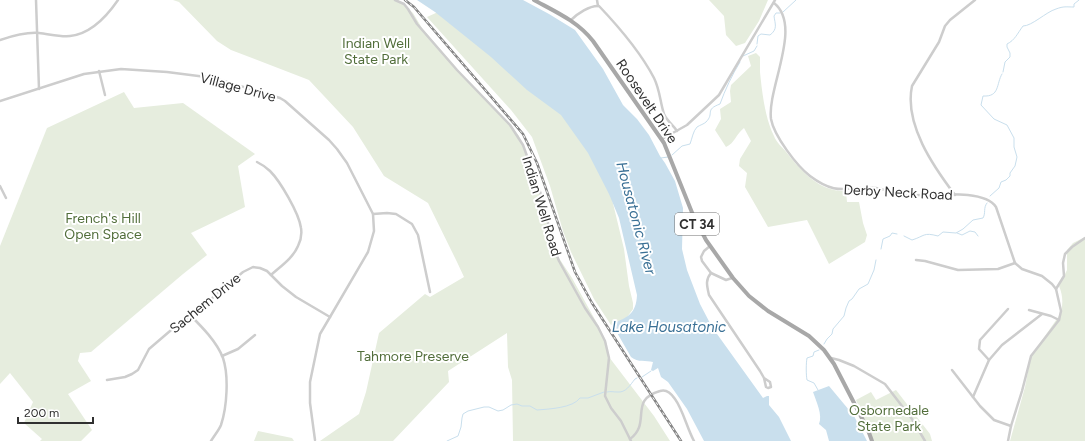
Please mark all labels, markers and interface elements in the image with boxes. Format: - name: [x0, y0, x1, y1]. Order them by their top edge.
- park label: Indian Well State Park: [342, 35, 410, 68]
- street label: Roosevelt Drive: [612, 56, 681, 147]
- street label: Village Drive: [198, 69, 278, 106]
- street label: Indian Well Road: [518, 154, 565, 258]
- water label: Housatonic River: [612, 160, 660, 277]
- street label: Derby Neck Road: [843, 181, 953, 204]
- park label: French's Hill Open Space: [64, 210, 142, 243]
- road number: CT 34: [675, 213, 719, 235]
- street label: Sachem Drive: [166, 269, 245, 337]
- water label: Lake Housatonic: [612, 318, 726, 336]
- park label: Tahmore Preserve: [357, 348, 469, 365]
- scale bar: [18, 399, 93, 425]
- park label: Osbornedale State Park: [849, 402, 929, 435]
- text: 200 m: [24, 406, 59, 420]

